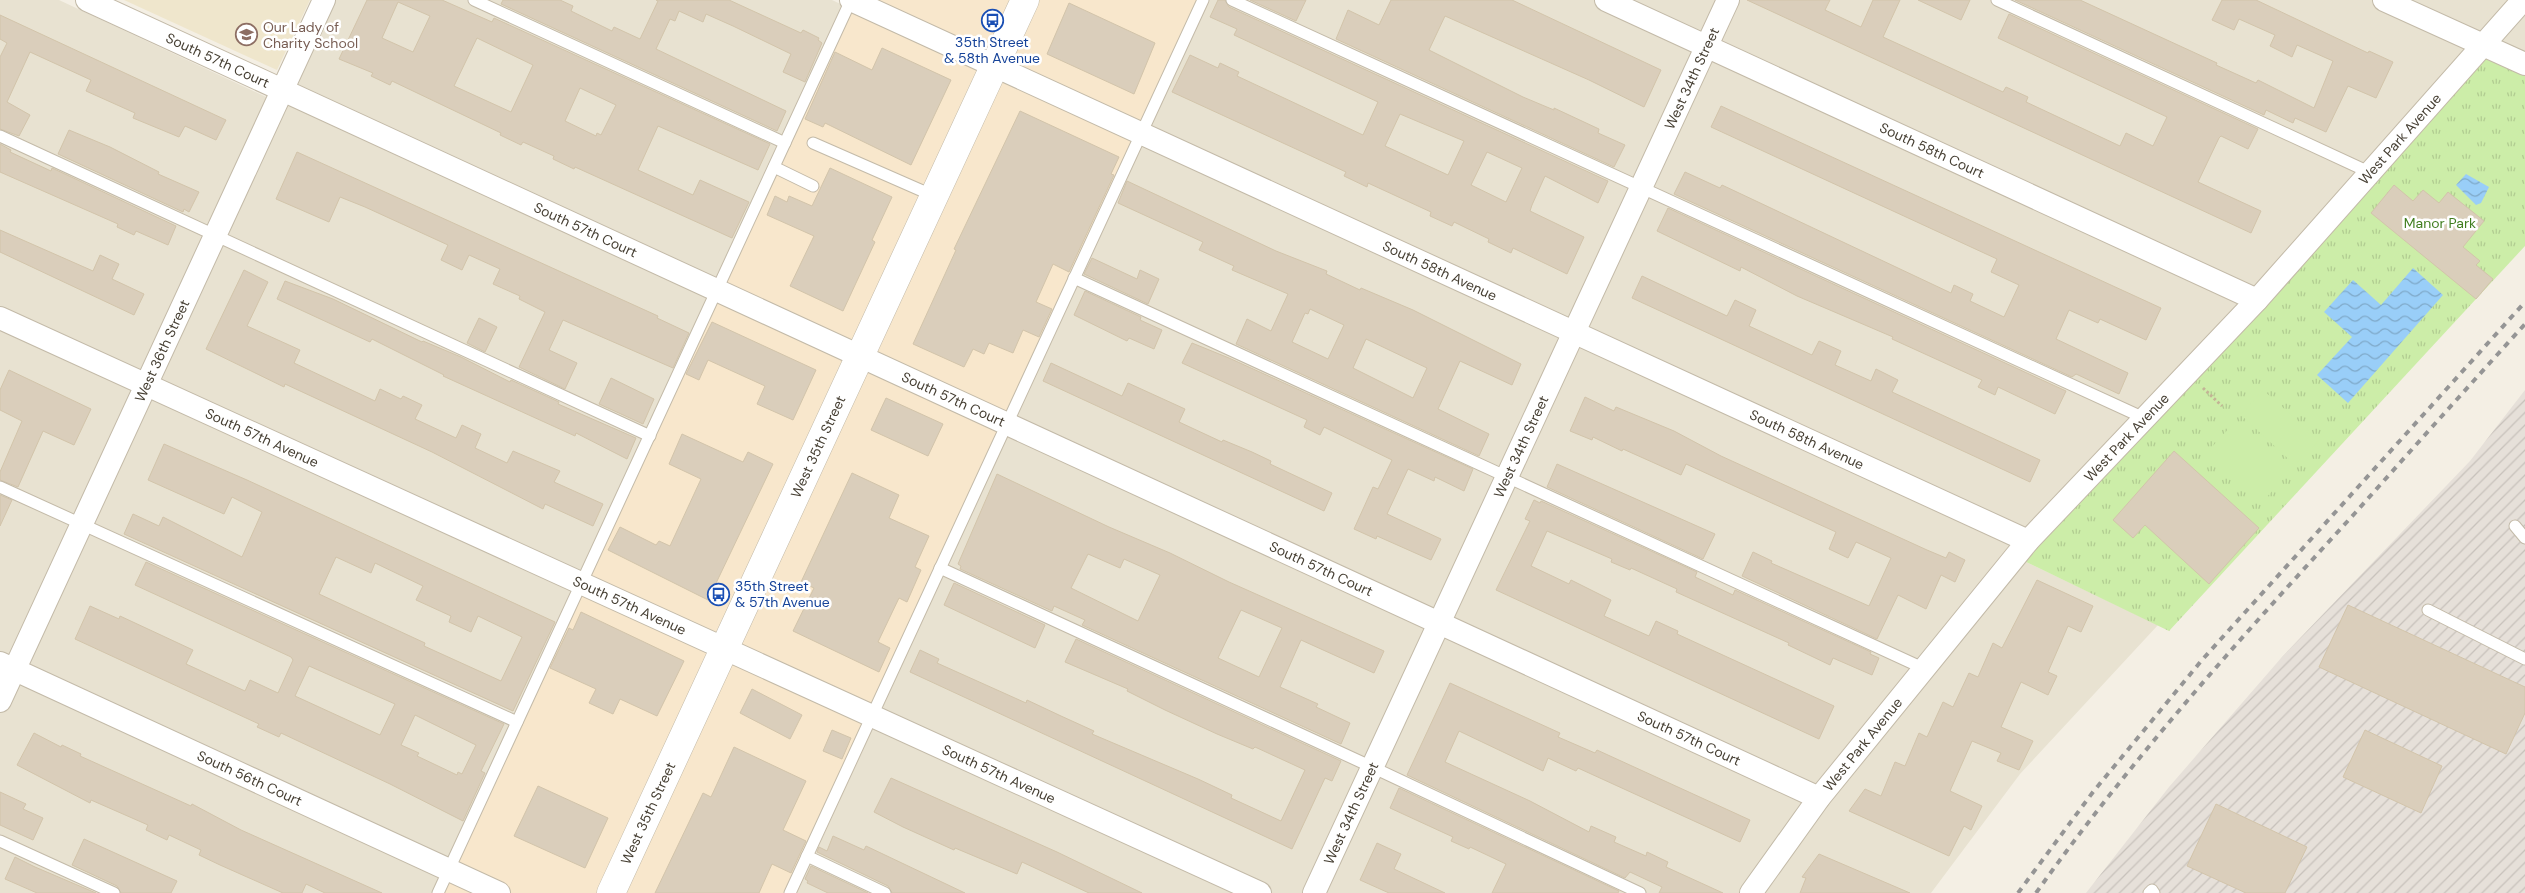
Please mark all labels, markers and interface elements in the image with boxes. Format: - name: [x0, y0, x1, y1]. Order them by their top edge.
- bus stop icon: 35th Street & 58th Avenue: [980, 8, 1004, 32]
- place label: Our Lady of Charity School: [263, 18, 358, 52]
- school or university icon: Our Lady of Charity School: [235, 23, 259, 47]
- street label: West 34th Street: [1660, 24, 1723, 132]
- street label: South 57th Court: [163, 29, 272, 92]
- place label: 35th Street & 58th Avenue: [944, 33, 1040, 67]
- street label: West Park Avenue: [2355, 89, 2445, 188]
- street label: South 58th Court: [1877, 118, 1987, 182]
- street label: South 57th Court: [531, 198, 640, 261]
- park label: Manor Park: [2404, 214, 2476, 232]
- street label: South 58th Avenue: [1380, 237, 1500, 305]
- street label: West 36th Street: [131, 297, 193, 405]
- street label: South 57th Court: [899, 368, 1008, 431]
- street label: West Park Avenue: [2080, 389, 2173, 486]
- street label: West 35th Street: [787, 393, 849, 501]
- street label: West 34th Street: [1490, 393, 1552, 501]
- street label: South 57th Avenue: [203, 404, 321, 471]
- street label: South 58th Avenue: [1747, 405, 1867, 473]
- street label: South 57th Court: [1267, 537, 1376, 600]
- street label: South 57th Avenue: [570, 572, 689, 639]
- place label: 35th Street & 57th Avenue: [735, 577, 830, 611]
- bus stop icon: 35th Street & 57th Avenue: [707, 582, 731, 606]
- street label: West Park Avenue: [1819, 694, 1906, 795]
- street label: South 57th Court: [1635, 707, 1744, 770]
- street label: South 57th Avenue: [939, 740, 1058, 807]
- street label: South 56th Court: [194, 746, 305, 810]
- street label: West 35th Street: [617, 759, 679, 867]
- street label: West 34th Street: [1320, 759, 1382, 867]

